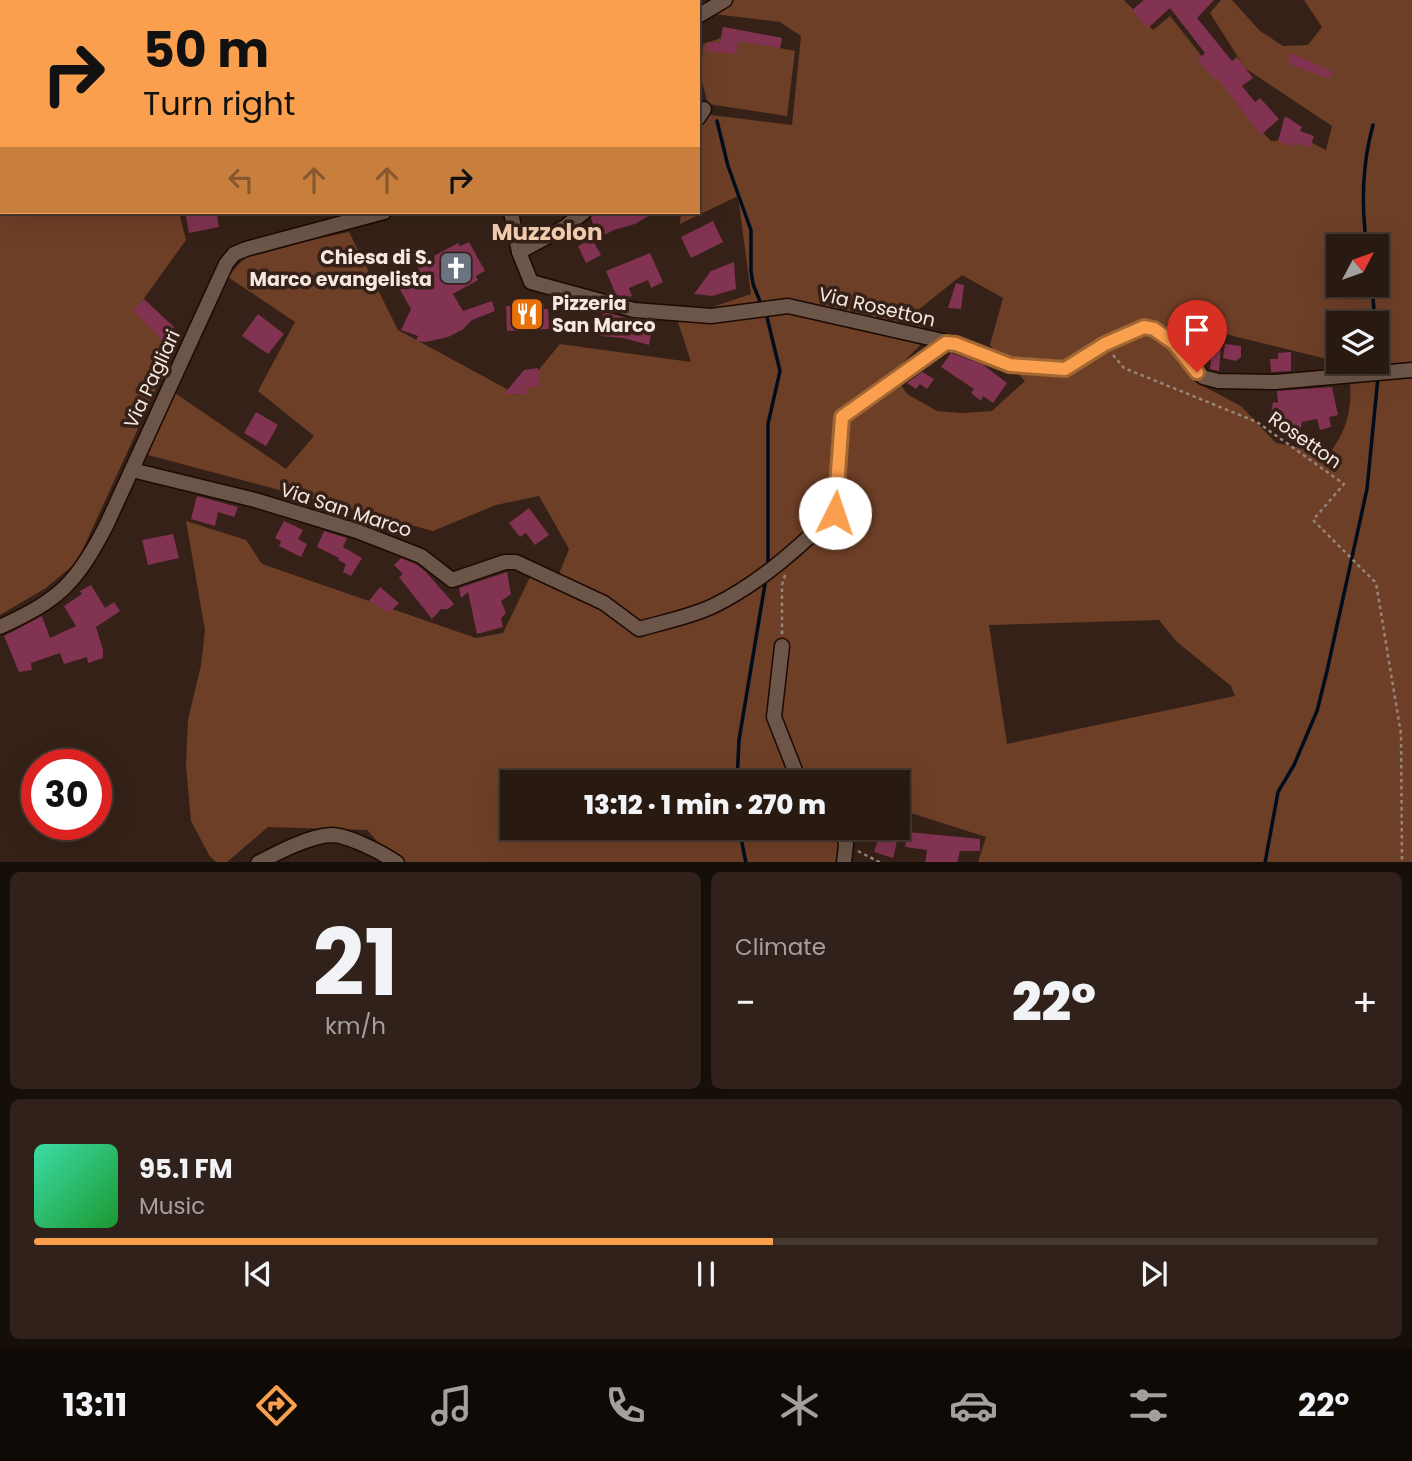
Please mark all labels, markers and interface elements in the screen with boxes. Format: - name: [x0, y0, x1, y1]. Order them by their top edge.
- text: 50 m: [143, 16, 269, 84]
- icon: right: [28, 28, 119, 119]
- text: Turn right: [143, 81, 295, 126]
- icon: left: [222, 161, 260, 199]
- icon: ahead: [295, 161, 333, 199]
- icon: ahead: [368, 161, 406, 199]
- icon: right: [441, 161, 479, 199]
- district label: Muzzolon: [491, 216, 603, 248]
- north arrow: [1326, 234, 1390, 298]
- map controls: [1326, 234, 1389, 374]
- place label: Chiesa di S. Marco evangelista: [250, 244, 432, 293]
- church icon: Chiesa di S. Marco evangelista: [437, 249, 475, 287]
- street label: Via Rosetton: [816, 280, 938, 334]
- place label: Pizzeria San Marco: [552, 290, 656, 339]
- restaurant icon: Pizzeria San Marco: [508, 295, 546, 333]
- pin: [1167, 300, 1227, 372]
- icon: arrive: [1178, 311, 1216, 349]
- button: layers: [1326, 311, 1389, 374]
- street label: Via Pagliari: [117, 325, 187, 433]
- street label: Rosetton: [1263, 405, 1347, 475]
- street label: Via San Marco: [277, 476, 415, 544]
- position arrow: [798, 476, 872, 550]
- speed limit sign: 30: [21, 749, 112, 840]
- text: 13:12 · 1 min · 270 m: [584, 787, 826, 823]
- text: 21: [312, 899, 399, 1027]
- text: Climate: [735, 931, 826, 963]
- text: 22°: [1012, 966, 1096, 1039]
- text: −: [735, 976, 756, 1029]
- text: +: [1352, 976, 1378, 1029]
- text: km/h: [325, 1010, 386, 1042]
- text: 95.1 FM: [139, 1151, 233, 1187]
- text: Music: [139, 1190, 205, 1222]
- icon: previous: [239, 1255, 277, 1293]
- icon: pause: [687, 1255, 725, 1293]
- icon: next: [1135, 1255, 1173, 1293]
- icon: directions: [252, 1381, 301, 1430]
- icon: music: [427, 1381, 476, 1430]
- icon: phone: [601, 1381, 650, 1430]
- icon: climate: [775, 1381, 824, 1430]
- icon: car: [949, 1381, 998, 1430]
- icon: filters: [1124, 1381, 1173, 1430]
- text: 13:11: [63, 1382, 127, 1427]
- text: 22°: [1298, 1382, 1349, 1427]

